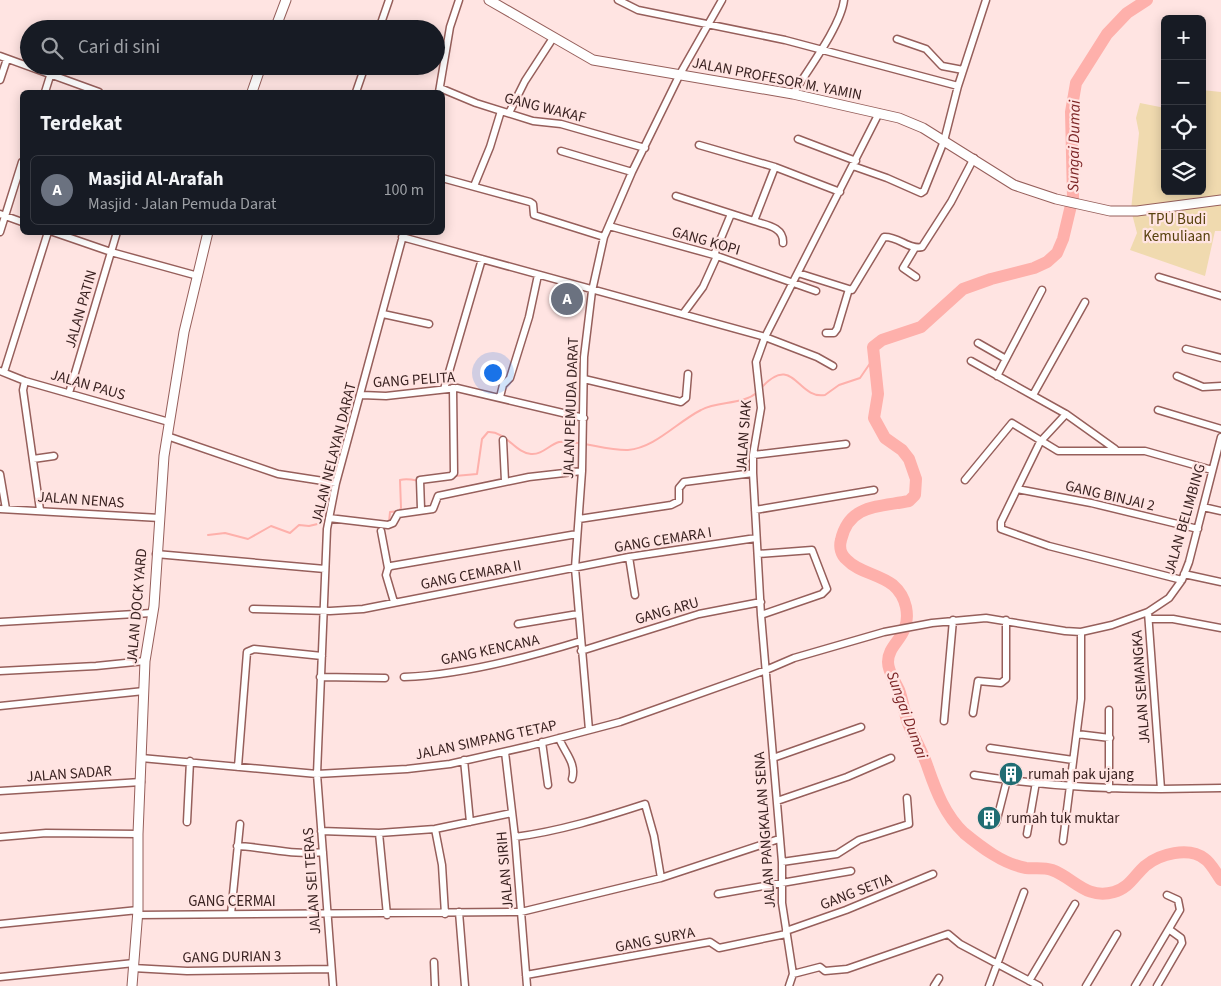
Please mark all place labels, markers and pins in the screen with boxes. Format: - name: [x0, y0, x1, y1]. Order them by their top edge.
- pin: A: [551, 280, 583, 318]
- building icon: rumah pak ujang: [998, 761, 1024, 787]
- place label: rumah pak ujang: [1028, 764, 1134, 785]
- building icon: rumah tuk muktar: [976, 805, 1002, 831]
- place label: rumah tuk muktar: [1006, 808, 1120, 829]

